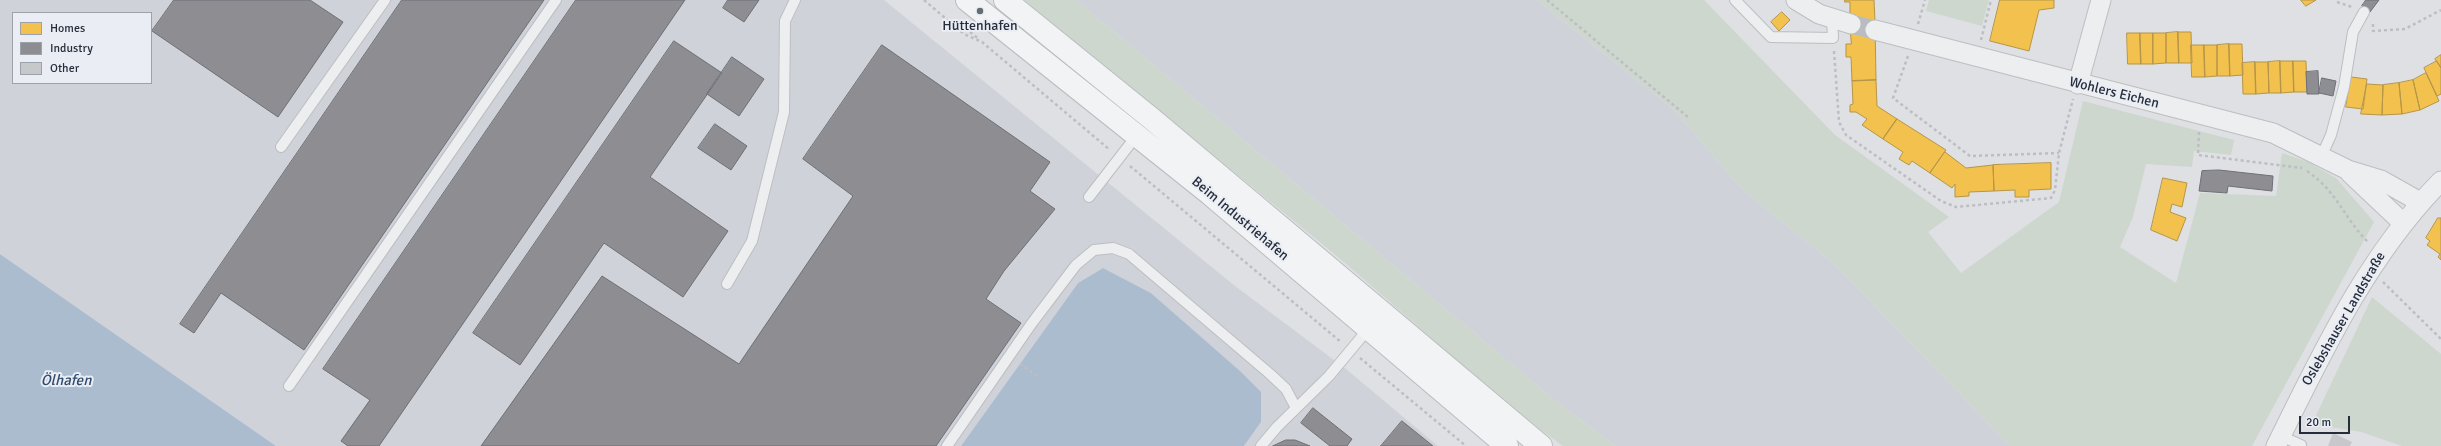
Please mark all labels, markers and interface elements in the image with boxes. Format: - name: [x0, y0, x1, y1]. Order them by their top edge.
- marker: Hüttenhafen: [975, 6, 985, 16]
- legend: [12, 12, 152, 84]
- place label: Hüttenhafen: [942, 18, 1018, 34]
- text: Homes: [50, 21, 85, 36]
- text: Industry: [50, 41, 93, 56]
- text: Other: [50, 61, 79, 76]
- street label: Wohlers Eichen: [2067, 74, 2161, 112]
- street label: Beim Industriehafen: [1188, 174, 1292, 264]
- street label: Oslebshauser Landstraße: [2299, 249, 2389, 389]
- water label: Ölhafen: [41, 372, 91, 390]
- scale bar: [2301, 408, 2352, 434]
- text: 20 m: [2306, 415, 2331, 430]

